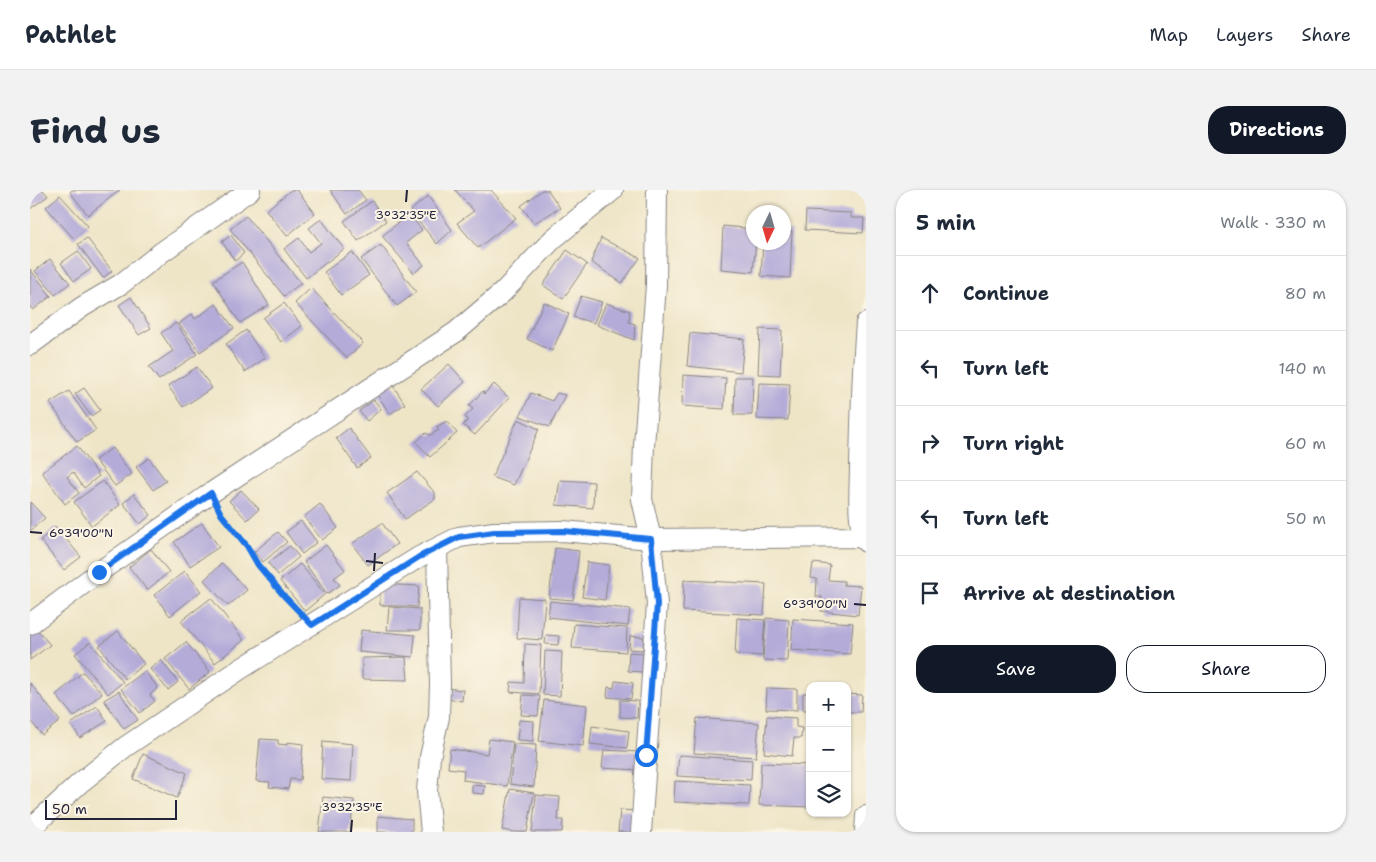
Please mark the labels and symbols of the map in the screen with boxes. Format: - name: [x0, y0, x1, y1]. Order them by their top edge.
- north arrow: [746, 205, 791, 250]
- text: 3°32'35"E: [376, 207, 436, 223]
- text: 6°39'00"N: [49, 525, 113, 541]
- route end: [88, 561, 111, 584]
- text: 6°39'00"N: [783, 596, 847, 612]
- route start: [635, 744, 658, 767]
- scale bar: [45, 797, 178, 820]
- text: 3°32'35"E: [322, 799, 382, 815]

